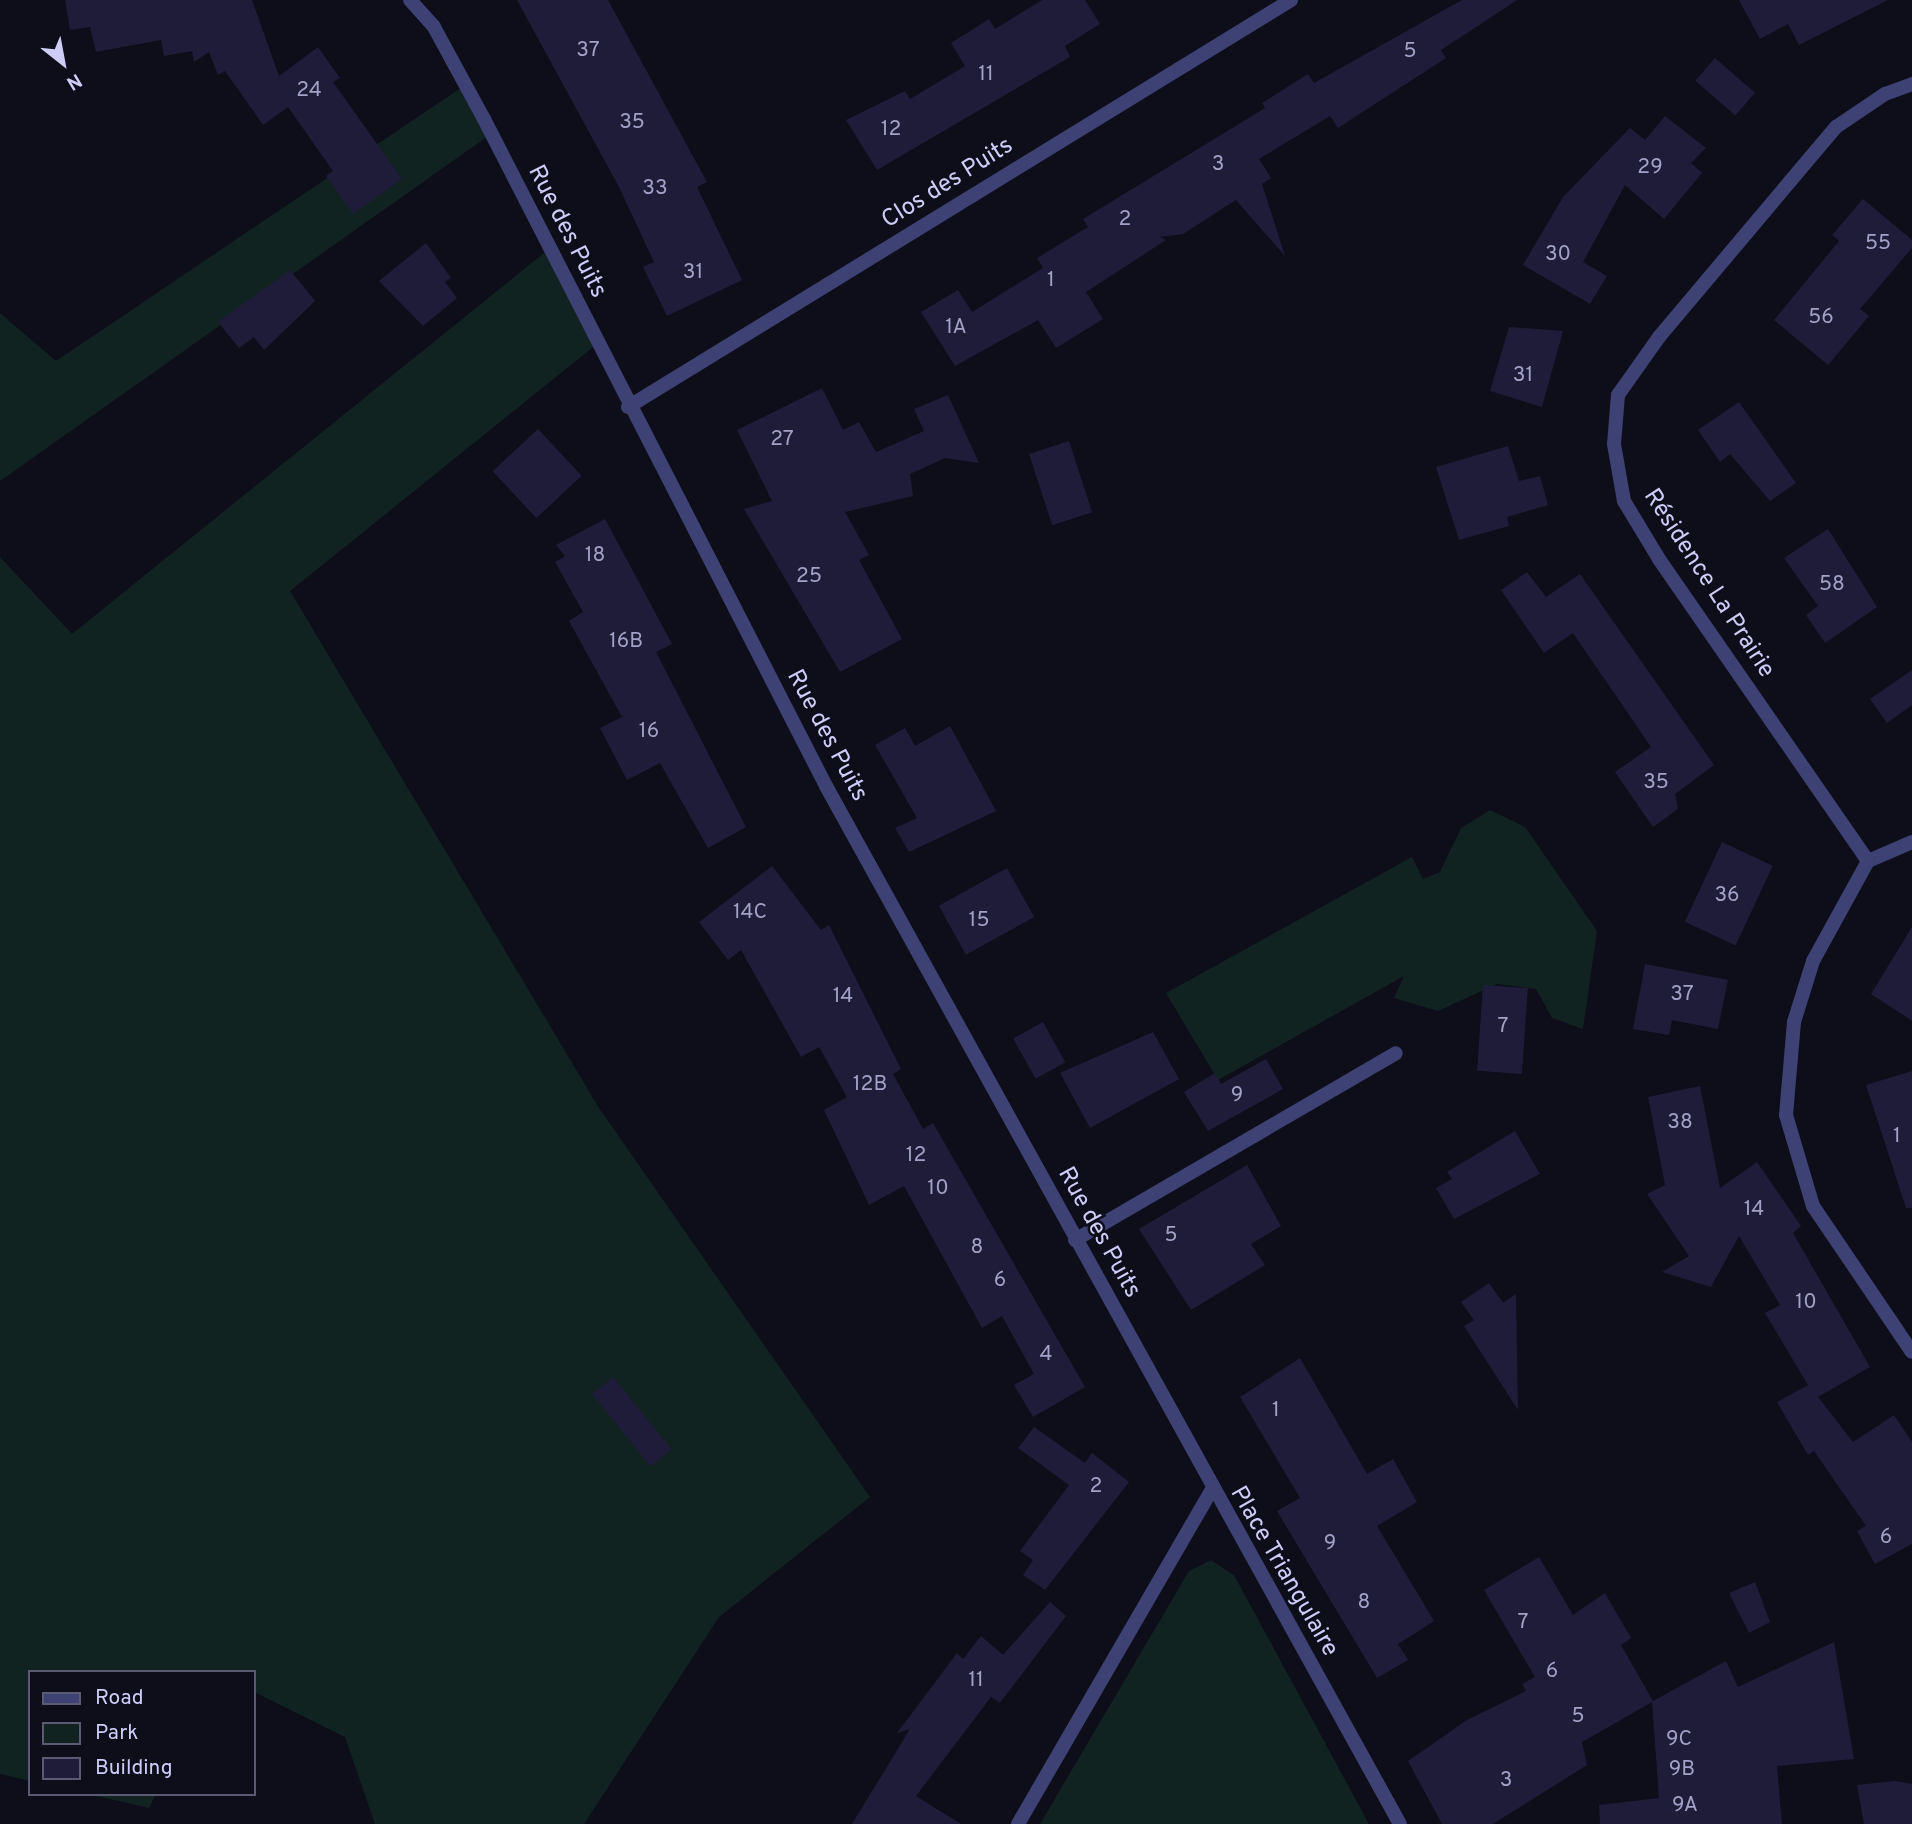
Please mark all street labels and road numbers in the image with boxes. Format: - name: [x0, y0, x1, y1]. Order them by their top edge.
- street label: Clos des Puits: [877, 132, 1019, 236]
- street label: Rue des Puits: [520, 161, 612, 303]
- street label: Résidence La Prairie: [1636, 484, 1780, 684]
- street label: Rue des Puits: [779, 665, 873, 807]
- street label: Rue des Puits: [1050, 1163, 1146, 1303]
- street label: Place Triangulaire: [1222, 1481, 1344, 1663]

